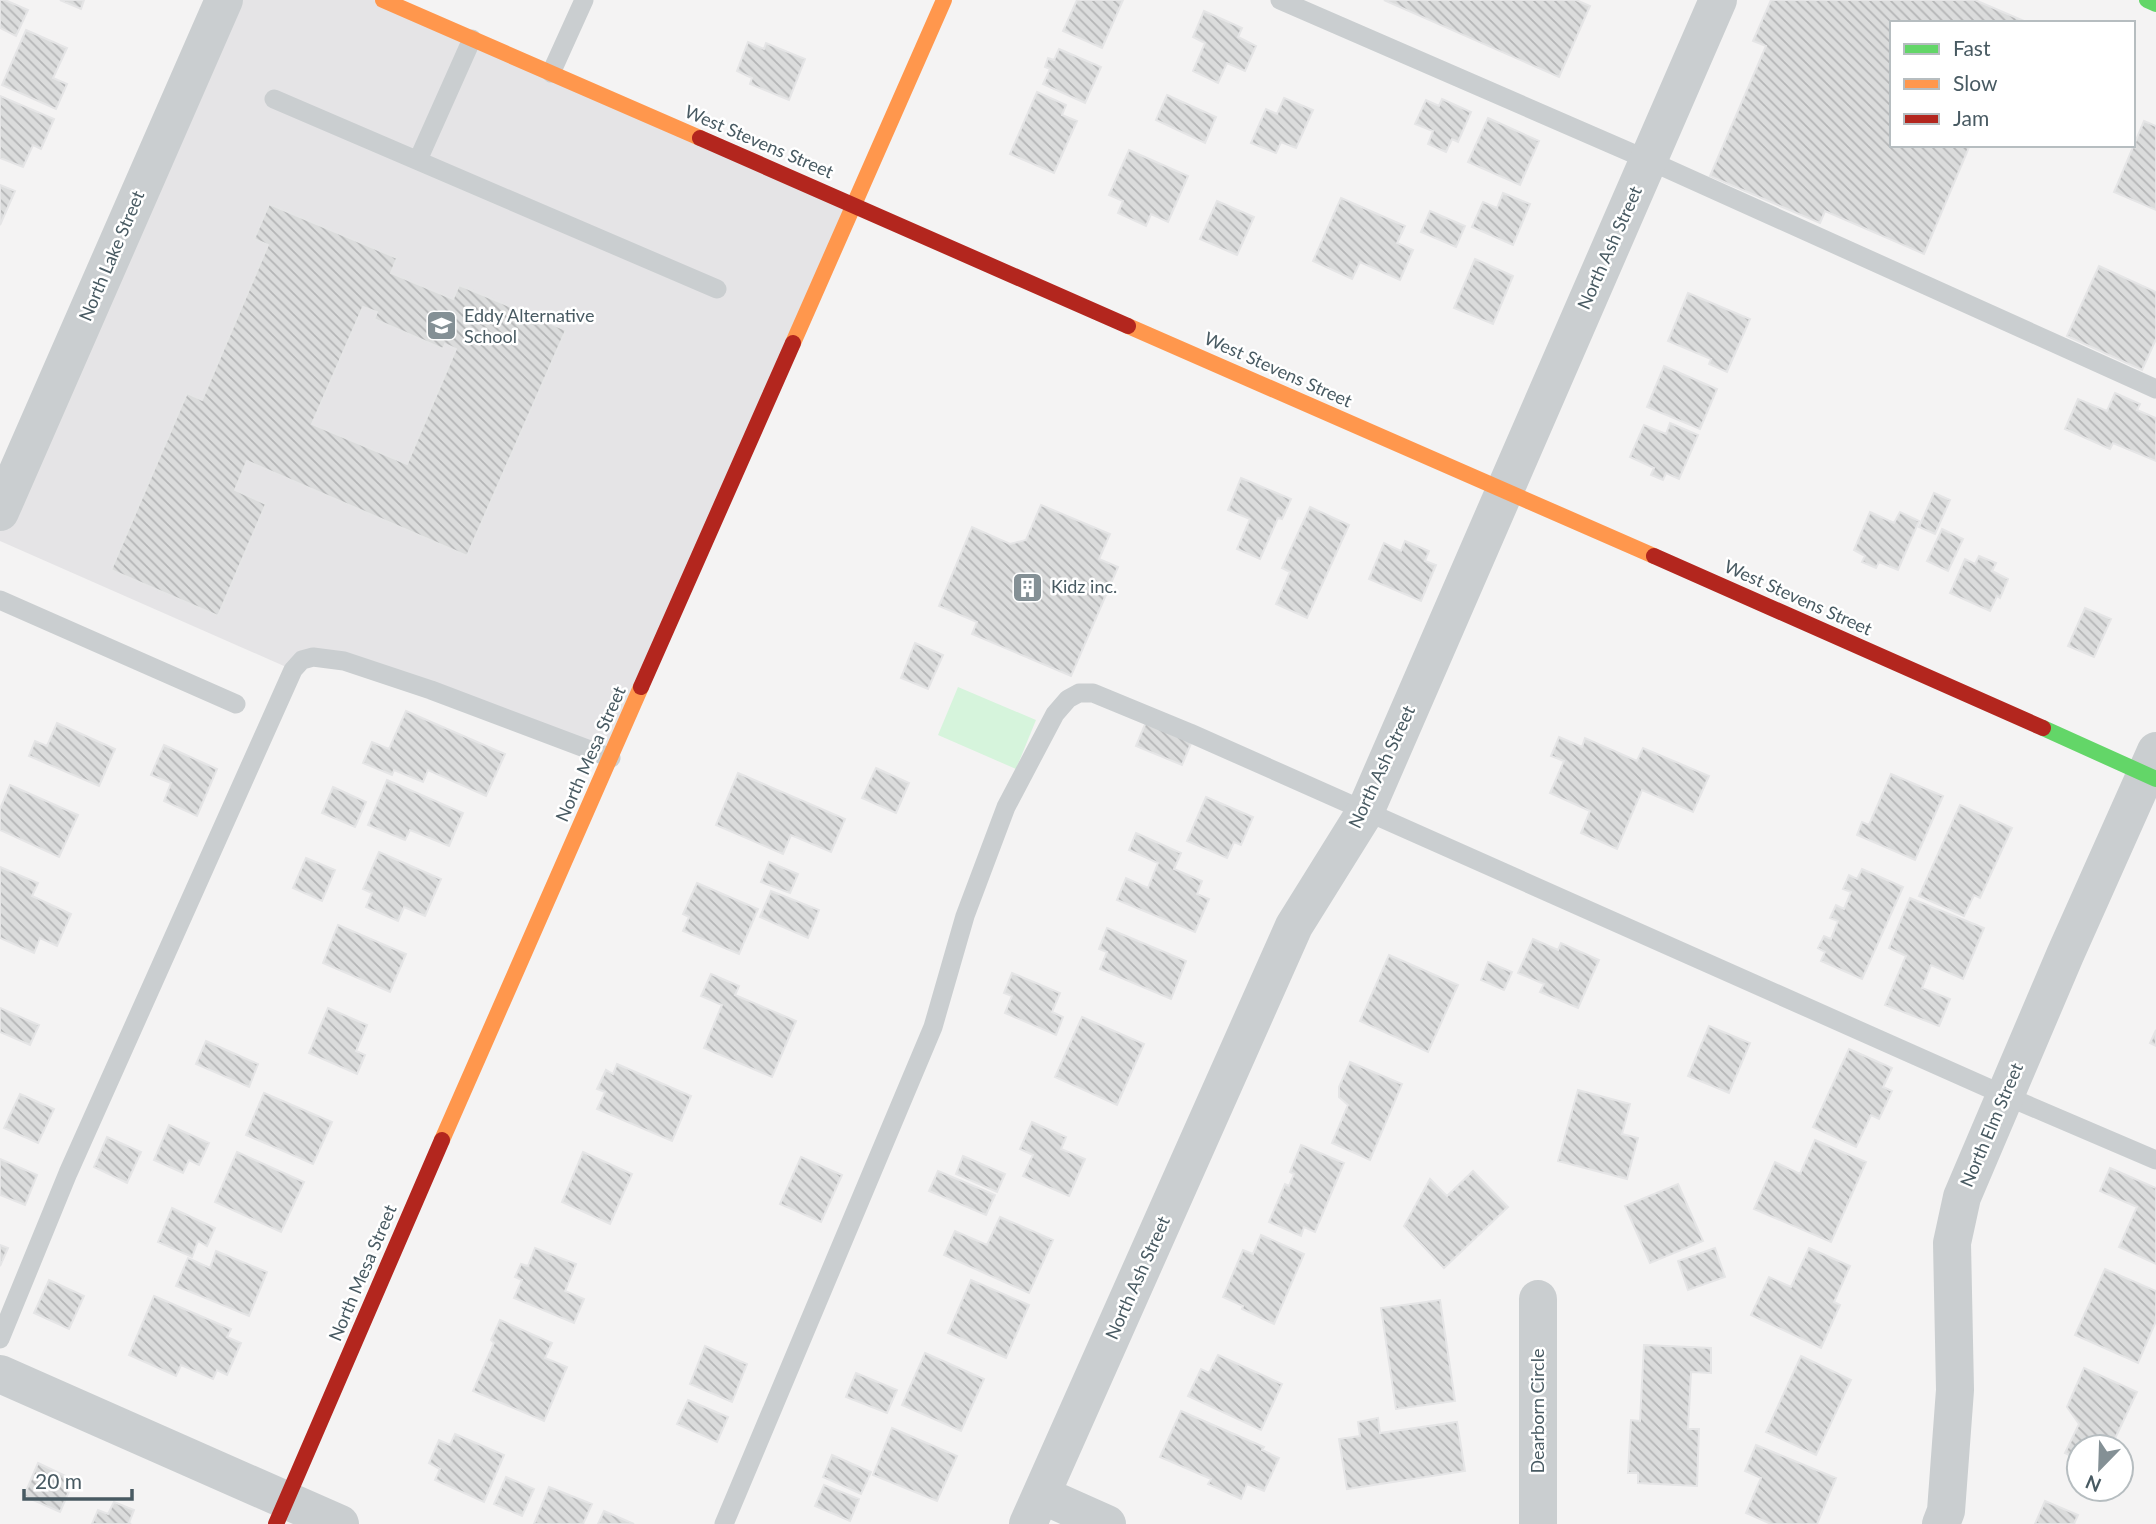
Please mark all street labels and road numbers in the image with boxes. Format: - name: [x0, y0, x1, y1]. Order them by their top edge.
- street label: West Stevens Street: [682, 100, 838, 183]
- street label: North Ash Street: [1572, 182, 1646, 313]
- street label: North Lake Street: [74, 187, 149, 324]
- street label: West Stevens Street: [1201, 327, 1356, 412]
- street label: West Stevens Street: [1721, 555, 1876, 640]
- street label: North Mesa Street: [550, 682, 630, 825]
- street label: North Ash Street: [1343, 701, 1419, 831]
- street label: North Elm Street: [1955, 1059, 2027, 1190]
- street label: North Mesa Street: [323, 1201, 401, 1344]
- street label: North Ash Street: [1100, 1212, 1174, 1343]
- street label: Dearborn Circle: [1526, 1349, 1548, 1473]

